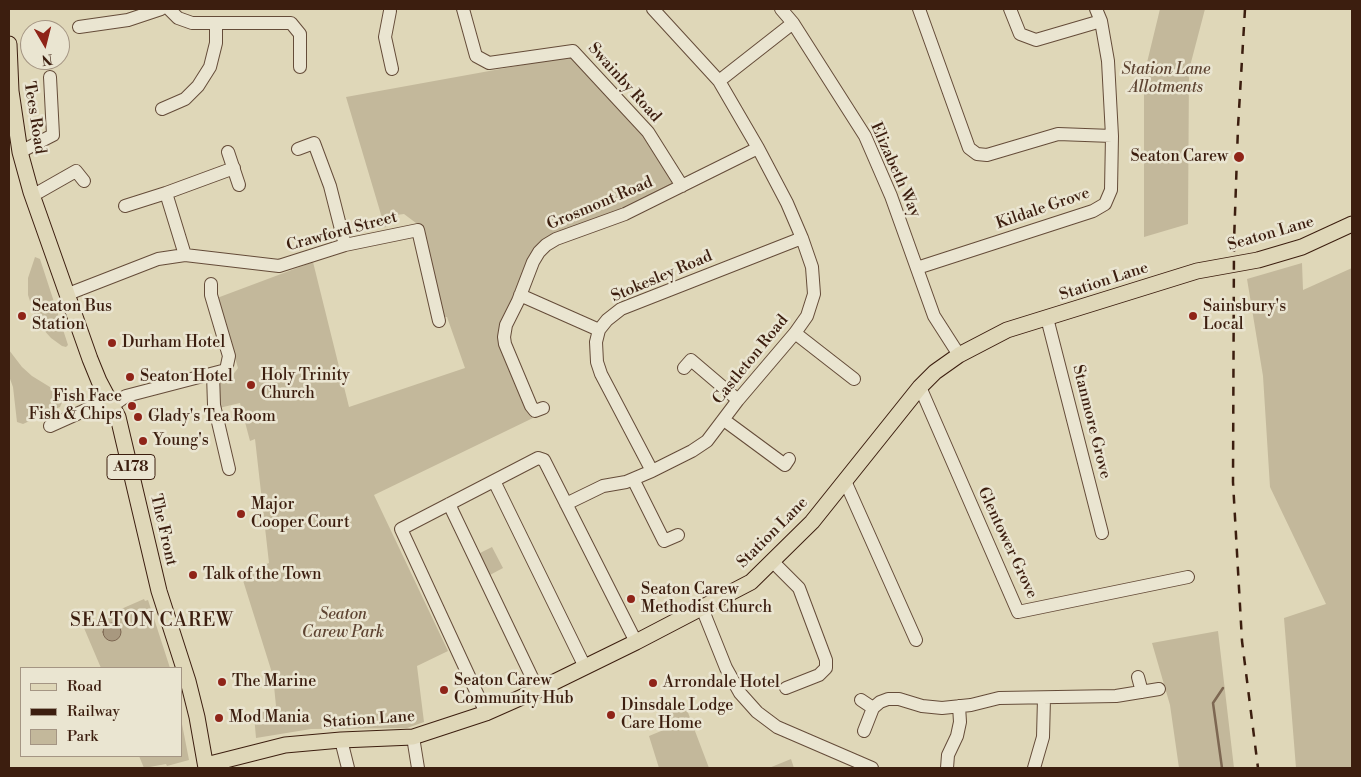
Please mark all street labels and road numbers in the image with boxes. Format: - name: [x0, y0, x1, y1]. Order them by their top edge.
- street label: Swainby Road: [583, 39, 665, 127]
- street label: Tees Road: [19, 80, 49, 156]
- street label: Elizabeth Way: [865, 120, 925, 220]
- street label: Grosmont Road: [544, 173, 656, 235]
- street label: Kildale Grove: [994, 184, 1092, 234]
- street label: Crawford Street: [284, 208, 400, 256]
- street label: Seaton Lane: [1226, 213, 1316, 255]
- street label: Stokesley Road: [609, 247, 715, 307]
- street label: Station Lane: [1057, 259, 1151, 305]
- street label: Castleton Road: [709, 311, 793, 409]
- street label: Stanmore Grove: [1068, 363, 1114, 481]
- road number: A178: [107, 454, 155, 480]
- street label: Glentower Grove: [973, 484, 1041, 602]
- street label: The Front: [145, 492, 181, 568]
- street label: Station Lane: [734, 494, 812, 572]
- street label: Station Lane: [322, 707, 416, 733]

